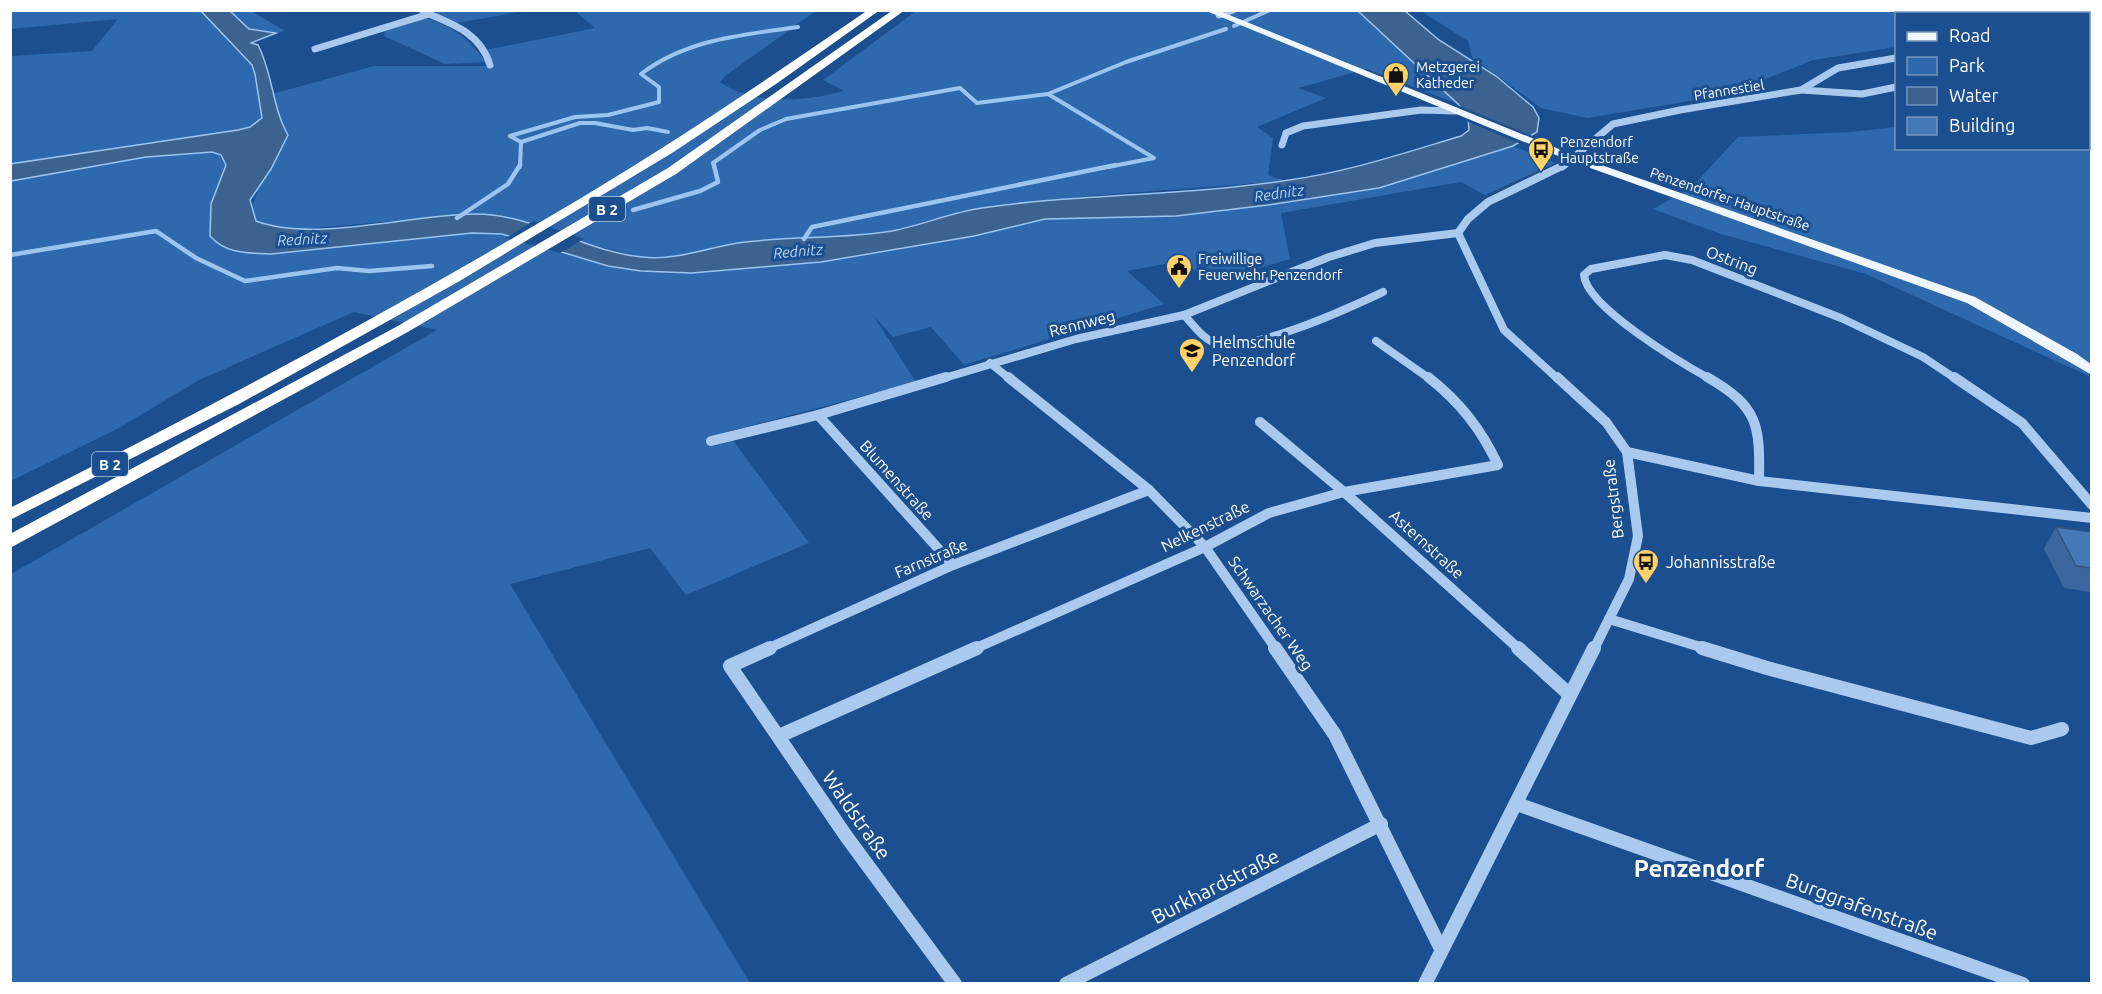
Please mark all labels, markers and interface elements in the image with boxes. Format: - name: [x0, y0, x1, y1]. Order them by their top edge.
- legend: [1895, 12, 2090, 150]
- text: Road: [1949, 25, 1991, 45]
- text: Park: [1949, 55, 1985, 75]
- place label: Metzgerei Katheder: [1416, 59, 1480, 91]
- shop icon: Metzgerei Katheder: [1381, 60, 1411, 98]
- street label: Pfannestiel: [1693, 76, 1766, 103]
- text: Water: [1949, 85, 1999, 105]
- text: Building: [1949, 115, 2015, 135]
- place label: Penzendorf Hauptstraße: [1560, 134, 1639, 166]
- bus stop icon: Penzendorf Hauptstraße: [1526, 135, 1556, 173]
- street label: Penzendorfer Hauptstraße: [1648, 164, 1812, 234]
- water label: Rednitz: [1253, 181, 1306, 205]
- road number: B 2: [589, 197, 625, 221]
- water label: Rednitz: [277, 229, 329, 249]
- water label: Rednitz: [772, 240, 825, 262]
- street label: Ostring: [1704, 242, 1760, 278]
- place label: Freiwillige Feuerwehr Penzendorf: [1198, 251, 1343, 283]
- public building icon: Freiwillige Feuerwehr Penzendorf: [1164, 252, 1194, 290]
- street label: Rennweg: [1047, 306, 1117, 340]
- place label: Helmschule Penzendorf: [1212, 333, 1296, 369]
- school or university icon: Helmschule Penzendorf: [1177, 336, 1207, 374]
- street label: Blumenstraße: [856, 436, 938, 524]
- road number: B 2: [92, 452, 128, 476]
- street label: Bergstraße: [1599, 458, 1627, 540]
- street label: Nelkenstraße: [1158, 497, 1252, 555]
- street label: Asternstraße: [1386, 506, 1468, 582]
- street label: Farnstraße: [892, 535, 970, 581]
- bus stop icon: Johannisstraße: [1631, 547, 1661, 585]
- street label: Schwarzacher Weg: [1225, 553, 1317, 673]
- place label: Johannisstraße: [1666, 553, 1776, 571]
- street label: Waldstraße: [818, 766, 896, 864]
- street label: Burkhardstraße: [1147, 844, 1283, 928]
- district label: Penzendorf: [1634, 855, 1765, 882]
- street label: Burggrafenstraße: [1783, 868, 1941, 944]

